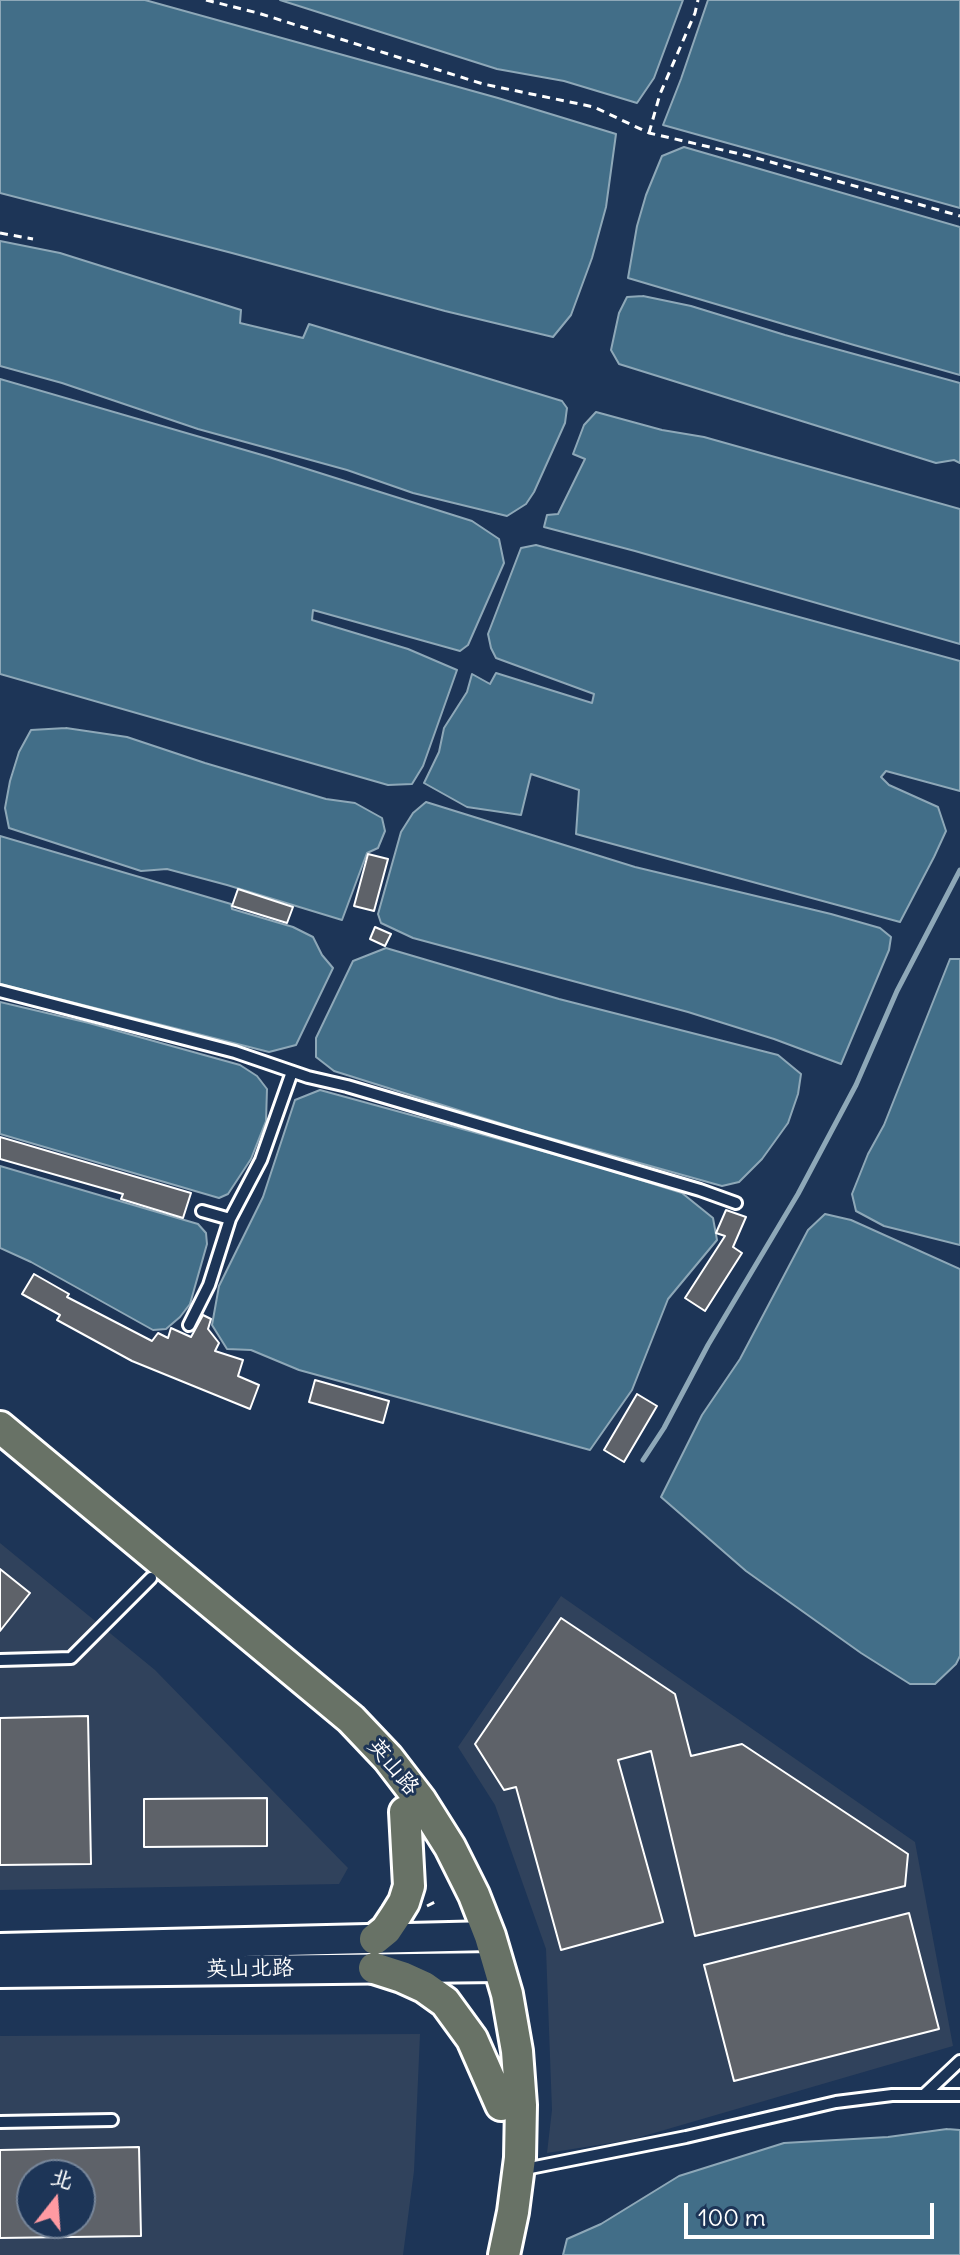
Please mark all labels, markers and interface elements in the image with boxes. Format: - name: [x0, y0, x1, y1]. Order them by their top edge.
- street label: 英山路: [362, 1733, 424, 1801]
- street label: 英山北路: [206, 1955, 294, 1983]
- north arrow: [16, 2159, 96, 2239]
- text: 北: [48, 2161, 77, 2195]
- scale bar: [688, 2187, 938, 2237]
- text: 100 m: [698, 2202, 766, 2232]

